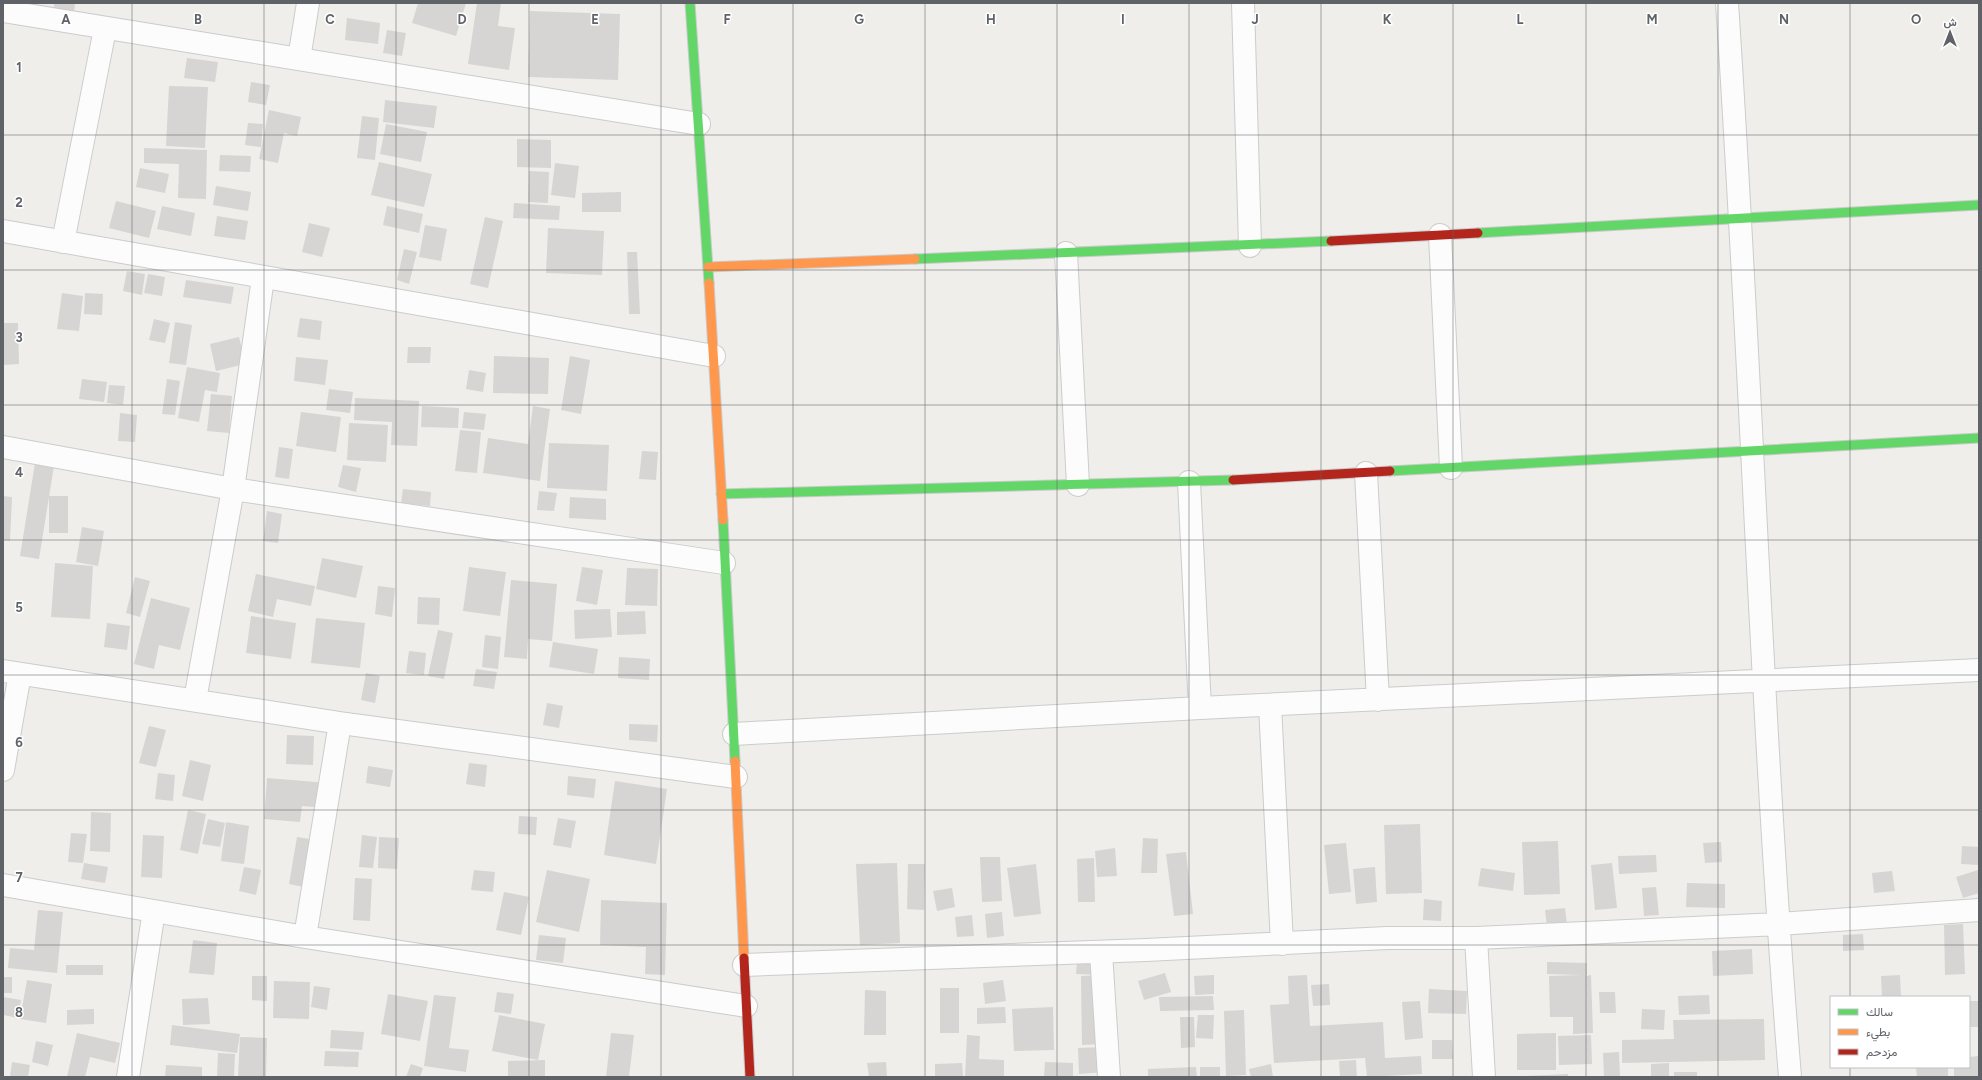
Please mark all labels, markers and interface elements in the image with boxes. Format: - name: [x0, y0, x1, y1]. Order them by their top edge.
- text: A: [61, 12, 71, 27]
- text: B: [194, 12, 202, 27]
- text: C: [325, 12, 335, 27]
- text: D: [457, 12, 467, 27]
- text: E: [591, 12, 599, 27]
- text: F: [723, 12, 731, 27]
- text: G: [854, 12, 864, 27]
- text: H: [986, 12, 996, 27]
- text: I: [1121, 12, 1125, 27]
- text: J: [1251, 12, 1259, 27]
- text: K: [1383, 12, 1392, 27]
- text: L: [1517, 12, 1524, 27]
- text: M: [1646, 12, 1658, 27]
- text: N: [1779, 12, 1789, 27]
- text: O: [1911, 12, 1921, 27]
- north arrow: [1930, 12, 1970, 52]
- text: ش: [1943, 16, 1957, 29]
- text: 1: [16, 60, 22, 75]
- text: 2: [15, 195, 23, 210]
- text: 3: [15, 330, 23, 345]
- text: 4: [15, 465, 23, 480]
- text: 5: [15, 600, 23, 615]
- text: 6: [15, 735, 23, 750]
- text: 7: [15, 870, 23, 885]
- legend: [1830, 996, 1970, 1068]
- text: 8: [15, 1005, 23, 1020]
- text: سالك: [1866, 1005, 1893, 1019]
- text: بطيء: [1866, 1025, 1890, 1042]
- text: مزدحم: [1866, 1045, 1897, 1060]

